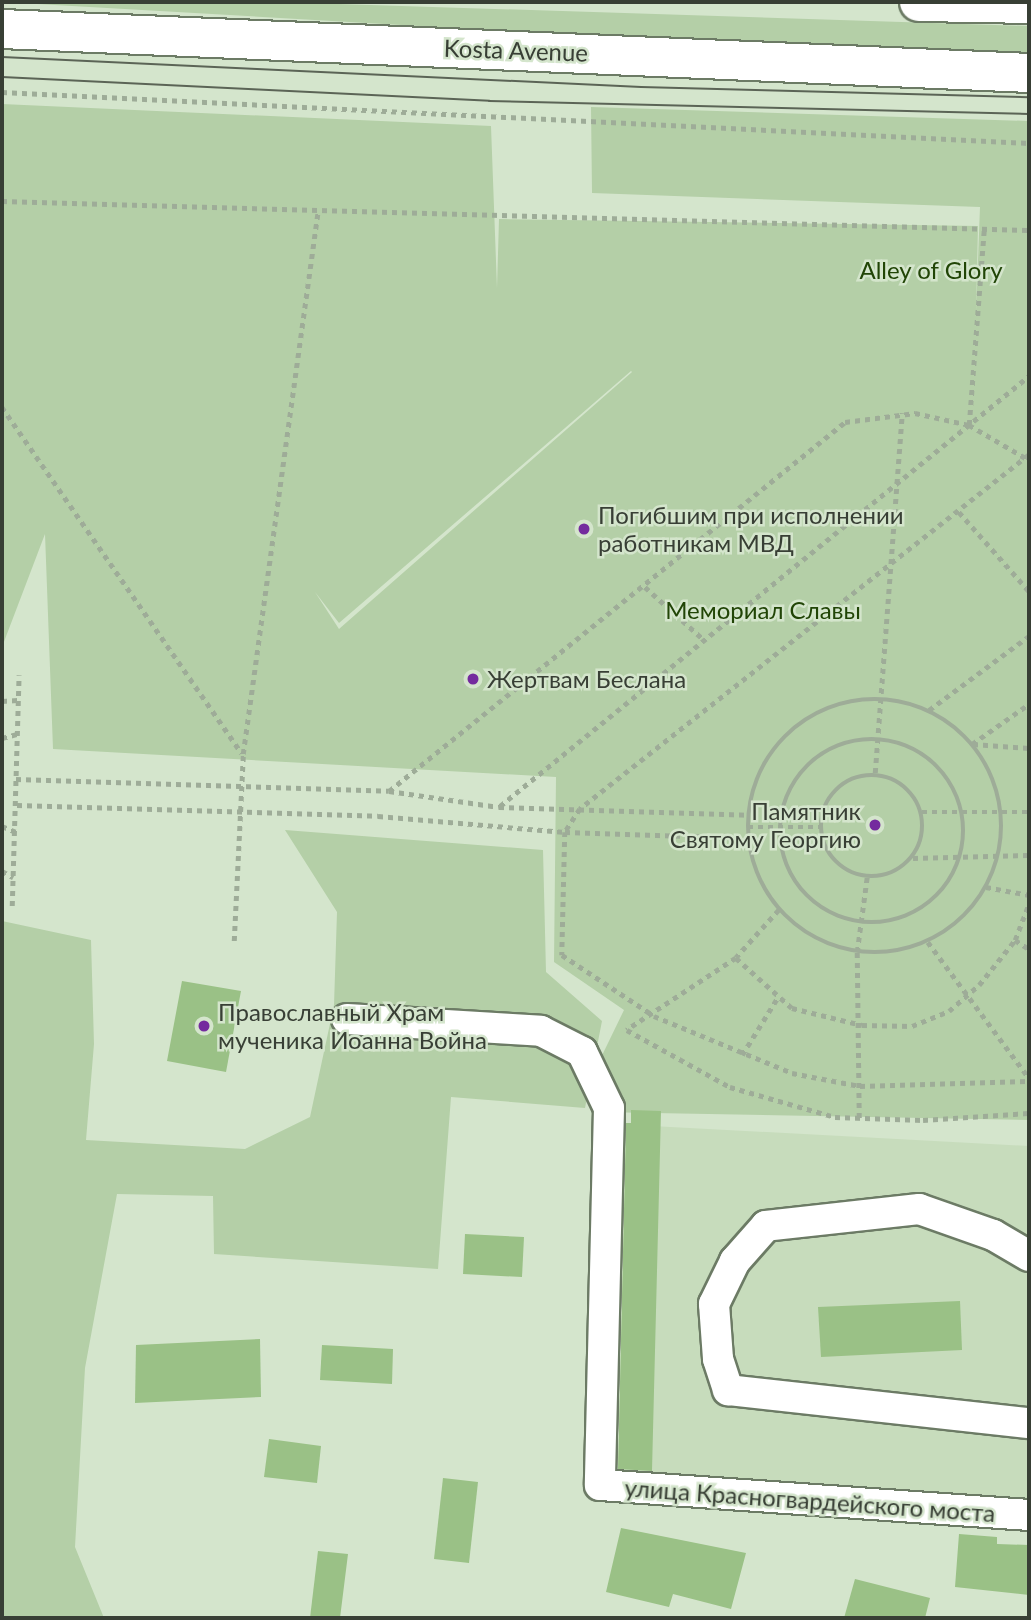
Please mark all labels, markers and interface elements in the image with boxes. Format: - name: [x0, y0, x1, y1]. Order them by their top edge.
- street label: Kosta Avenue: [443, 33, 589, 67]
- park label: Alley of Glory: [859, 256, 1003, 284]
- place label: Погибшим при исполнении работникам МВД: [598, 501, 904, 557]
- marker: Погибшим при исполнении работникам МВД: [576, 521, 592, 537]
- park label: Мемориал Славы: [665, 596, 861, 624]
- place label: Жертвам Беслана: [487, 665, 686, 693]
- marker: Жертвам Беслана: [465, 671, 481, 687]
- place label: Памятник Святому Георгию: [670, 797, 861, 853]
- marker: Памятник Святому Георгию: [867, 817, 883, 833]
- place label: Православный Храм мученика Иоанна Война: [218, 998, 487, 1054]
- marker: Православный Храм мученика Иоанна Война: [196, 1018, 212, 1034]
- street label: улица Красногвардейского моста: [624, 1473, 996, 1527]

